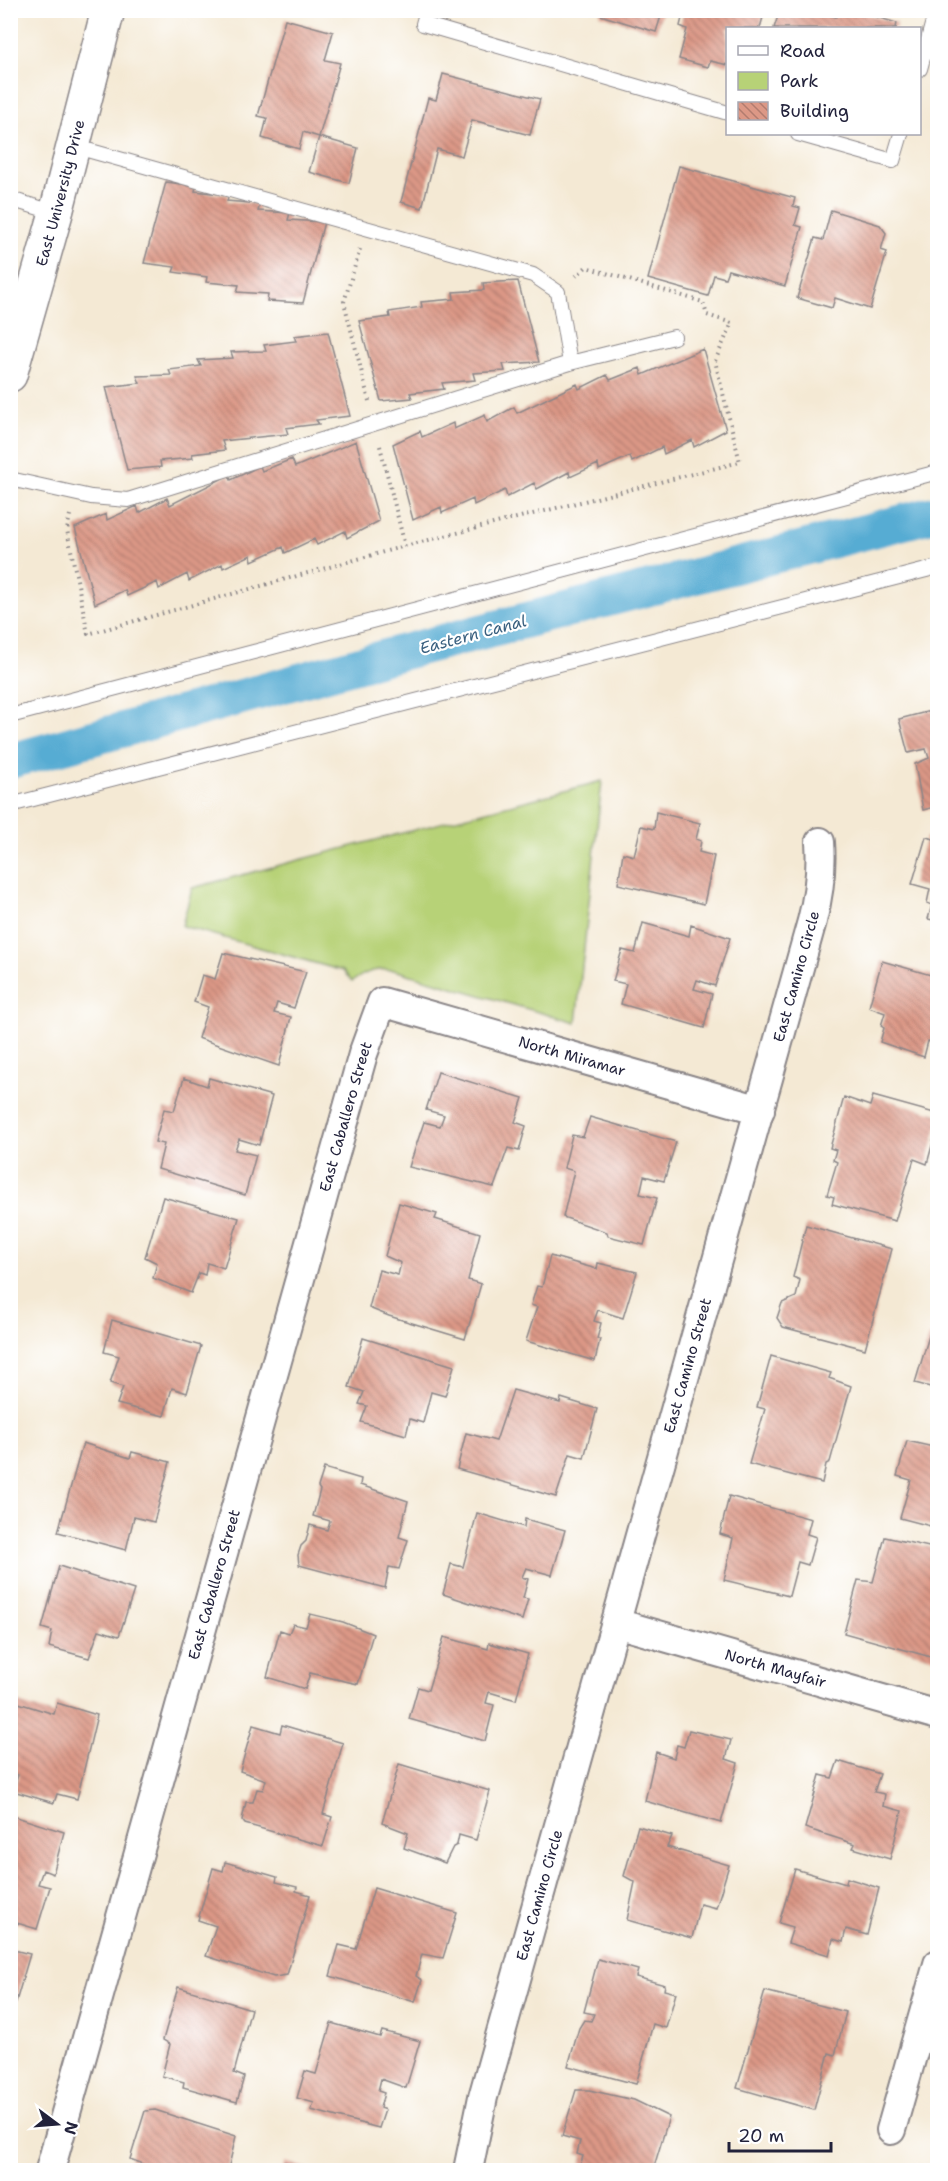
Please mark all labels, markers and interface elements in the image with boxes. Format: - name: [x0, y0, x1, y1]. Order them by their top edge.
- legend: [726, 27, 921, 135]
- text: Road: [780, 39, 825, 63]
- text: Park: [780, 69, 819, 93]
- text: Building: [780, 99, 849, 123]
- street label: East University Drive: [31, 117, 90, 269]
- water label: Eastern Canal: [417, 610, 529, 659]
- street label: East Camino Circle: [769, 909, 824, 1044]
- street label: North Miramar: [516, 1031, 628, 1081]
- street label: East Caballero Street: [315, 1039, 377, 1194]
- street label: East Camino Street: [659, 1296, 716, 1436]
- street label: East Caballero Street: [184, 1507, 245, 1662]
- street label: North Mayfair: [723, 1645, 829, 1693]
- street label: East Camino Circle: [512, 1827, 567, 1963]
- north arrow: [27, 2094, 87, 2154]
- scale bar: [729, 2115, 831, 2153]
- text: N: [59, 2119, 83, 2137]
- text: 20 m: [738, 2124, 784, 2148]

